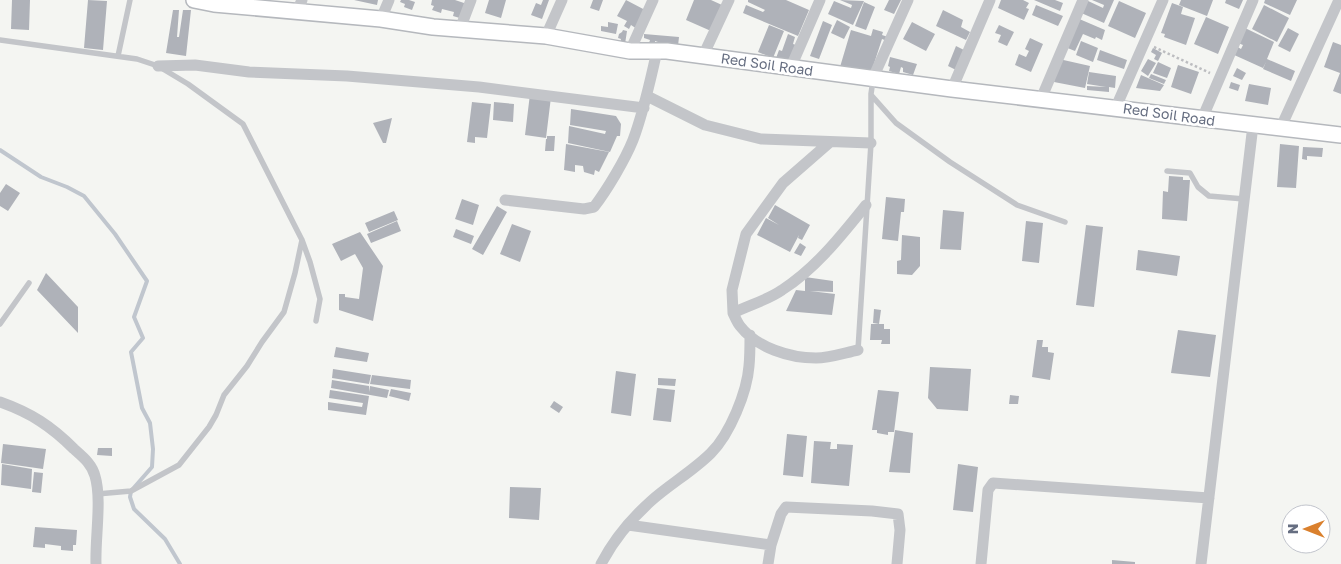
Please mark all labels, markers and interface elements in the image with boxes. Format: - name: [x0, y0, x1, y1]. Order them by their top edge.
- street label: Red Soil Road: [720, 49, 814, 79]
- street label: Red Soil Road: [1122, 99, 1216, 129]
- north arrow: [1281, 504, 1331, 554]
- text: N: [1284, 524, 1301, 534]

